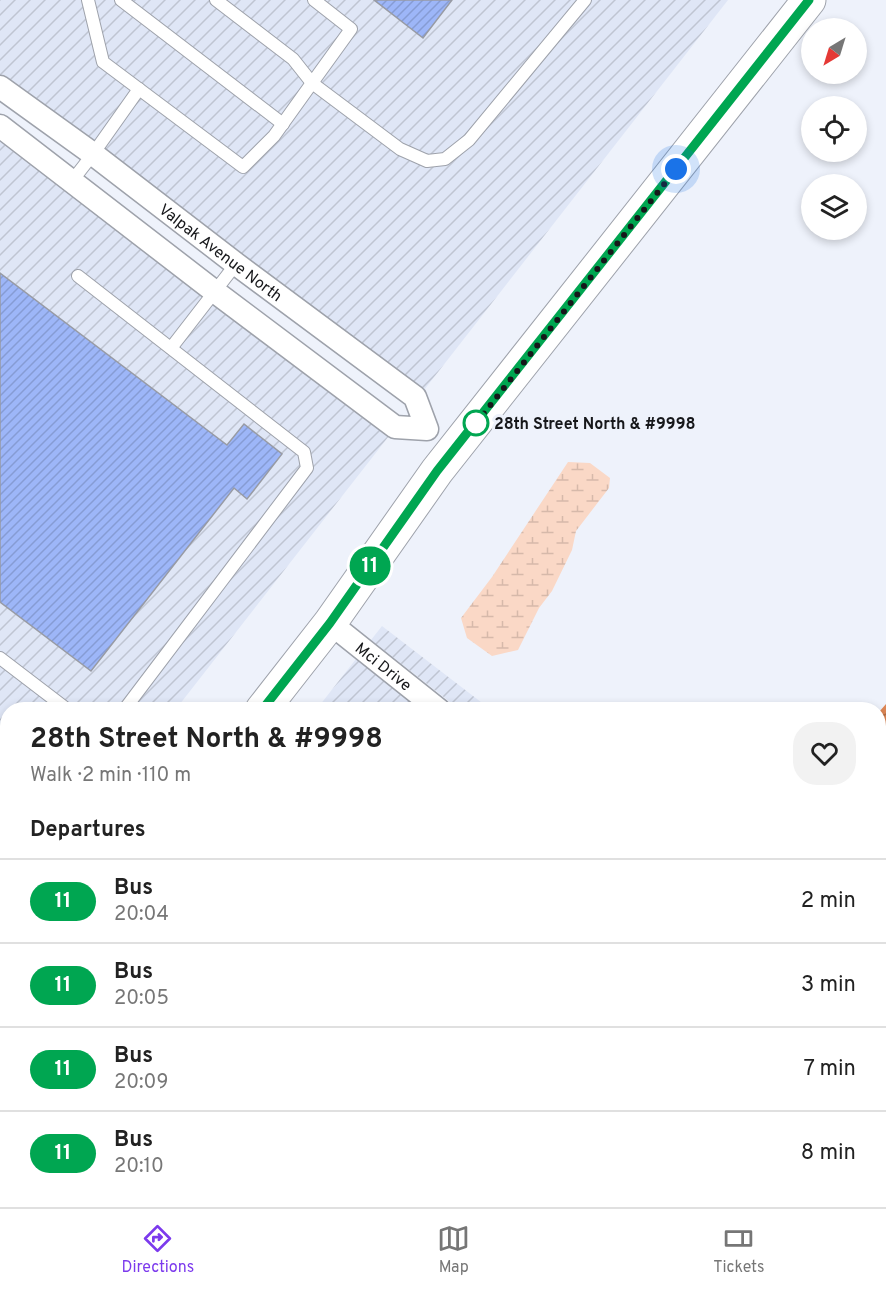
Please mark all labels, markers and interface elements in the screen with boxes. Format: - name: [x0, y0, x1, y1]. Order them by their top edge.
- north arrow: [801, 18, 867, 84]
- map controls: [801, 18, 867, 240]
- button: locate: [801, 96, 867, 162]
- your location: [661, 154, 691, 184]
- button: layers: [801, 174, 867, 240]
- street label: Valpak Avenue North: [154, 200, 286, 307]
- marker: 28th Street North & #9998: [463, 410, 489, 436]
- place label: 28th Street North & #9998: [494, 415, 696, 435]
- line badge: 11: [343, 546, 397, 586]
- text: 11: [362, 553, 378, 580]
- street label: Mci Drive: [350, 639, 415, 696]
- text: 28th Street North & #9998: [30, 722, 383, 758]
- button: heart: [793, 722, 856, 785]
- text: Walk · 2 min · 110 m: [30, 763, 191, 789]
- text: Departures: [30, 817, 146, 844]
- text: Bus: [114, 875, 153, 902]
- text: 11: [55, 888, 71, 915]
- text: 2 min: [801, 888, 856, 915]
- text: 20:04: [114, 902, 169, 928]
- text: Bus: [114, 959, 153, 986]
- text: 11: [55, 972, 71, 999]
- text: 3 min: [801, 972, 856, 999]
- text: 20:05: [114, 986, 169, 1012]
- text: Bus: [114, 1043, 153, 1070]
- text: 11: [55, 1056, 71, 1083]
- text: 7 min: [804, 1056, 856, 1083]
- text: 20:09: [114, 1070, 168, 1096]
- text: Bus: [114, 1127, 153, 1154]
- text: 11: [55, 1140, 71, 1167]
- text: 8 min: [801, 1140, 856, 1167]
- text: 20:10: [114, 1154, 164, 1180]
- tab: Directions: [122, 1222, 194, 1278]
- tab: Map: [437, 1222, 470, 1278]
- tab: Tickets: [713, 1222, 764, 1278]

